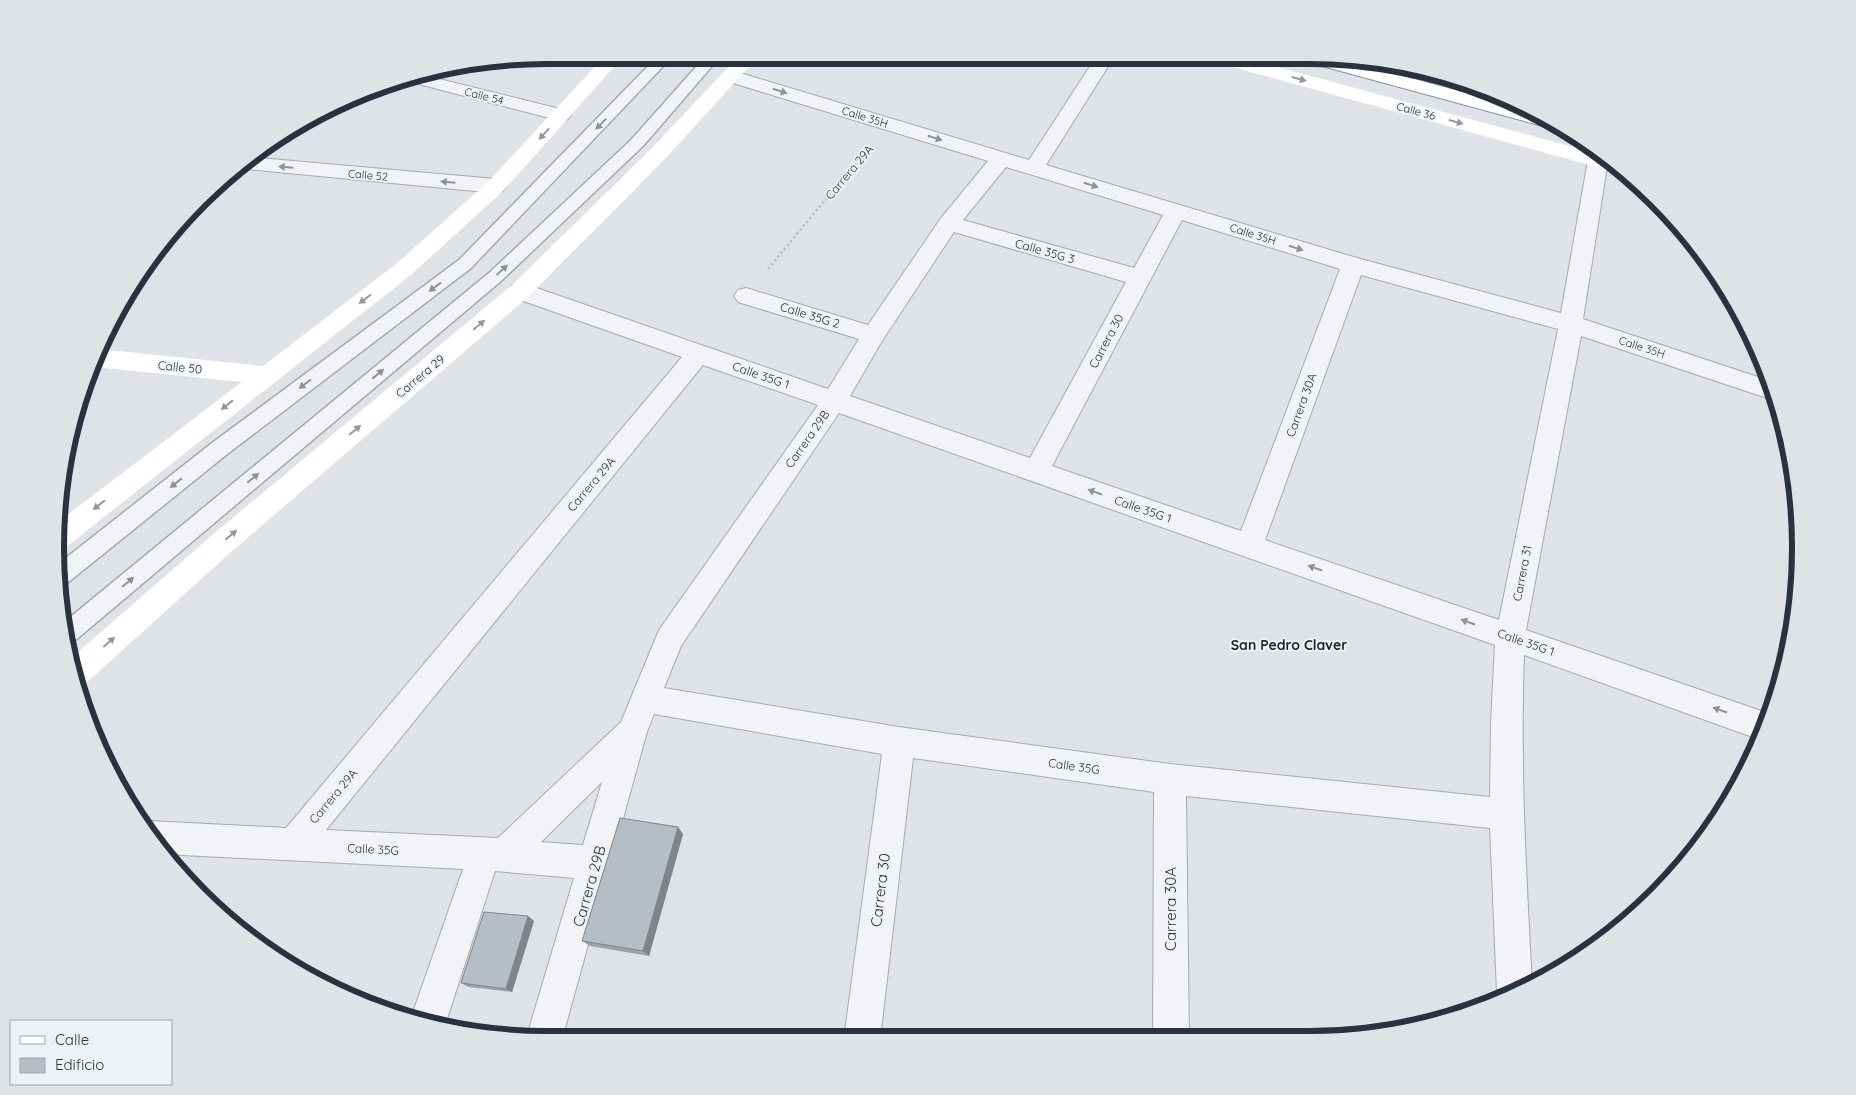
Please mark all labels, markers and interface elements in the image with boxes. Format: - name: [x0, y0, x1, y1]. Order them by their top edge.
- one-way arrow: [1291, 75, 1306, 83]
- street label: Calle 54: [463, 84, 505, 108]
- one-way arrow: [772, 87, 787, 95]
- street label: Calle 36: [1395, 99, 1437, 123]
- street label: Calle 35H: [840, 103, 890, 131]
- one-way arrow: [595, 118, 607, 130]
- one-way arrow: [1448, 118, 1463, 126]
- one-way arrow: [538, 127, 550, 139]
- one-way arrow: [928, 134, 943, 142]
- street label: Carrera 29A: [822, 141, 876, 202]
- one-way arrow: [277, 163, 293, 171]
- street label: Calle 52: [347, 166, 389, 184]
- one-way arrow: [439, 178, 455, 186]
- one-way arrow: [1083, 182, 1098, 190]
- street label: Calle 35H: [1228, 220, 1278, 248]
- street label: Calle 35G 3: [1013, 235, 1077, 267]
- one-way arrow: [1289, 244, 1304, 252]
- one-way arrow: [496, 264, 508, 276]
- one-way arrow: [429, 281, 442, 292]
- one-way arrow: [359, 294, 372, 304]
- street label: Calle 35G 2: [778, 299, 842, 331]
- street label: Carrera 30: [1085, 311, 1127, 371]
- one-way arrow: [473, 319, 485, 331]
- street label: Calle 35H: [1617, 333, 1667, 361]
- street label: Carrera 29: [392, 351, 448, 401]
- street label: Calle 50: [157, 357, 203, 377]
- street label: Calle 35G 1: [730, 358, 792, 392]
- one-way arrow: [371, 369, 384, 380]
- street label: Carrera 30A: [1282, 371, 1320, 439]
- one-way arrow: [298, 379, 312, 389]
- one-way arrow: [221, 400, 234, 411]
- street label: Carrera 29B: [782, 407, 832, 471]
- one-way arrow: [349, 424, 361, 436]
- street label: Carrera 29A: [564, 453, 618, 514]
- one-way arrow: [246, 473, 259, 484]
- one-way arrow: [170, 477, 183, 488]
- one-way arrow: [1087, 488, 1102, 496]
- street label: Calle 35G 1: [1112, 492, 1174, 526]
- one-way arrow: [93, 500, 106, 511]
- one-way arrow: [225, 529, 237, 541]
- street label: Carrera 31: [1509, 544, 1535, 602]
- one-way arrow: [1307, 564, 1322, 571]
- one-way arrow: [121, 577, 134, 588]
- one-way arrow: [1460, 618, 1475, 626]
- street label: Calle 35G 1: [1495, 625, 1557, 659]
- one-way arrow: [103, 636, 115, 648]
- district label: San Pedro Claver: [1231, 636, 1347, 654]
- one-way arrow: [1713, 706, 1728, 714]
- street label: Calle 35G: [1047, 755, 1101, 777]
- street label: Carrera 29A: [306, 765, 360, 826]
- street label: Calle 35G: [347, 840, 399, 858]
- street label: Carrera 29B: [568, 843, 610, 929]
- street label: Carrera 30: [866, 852, 894, 928]
- street label: Carrera 30A: [1161, 867, 1180, 951]
- legend: [10, 1020, 172, 1085]
- text: Calle: [55, 1030, 89, 1049]
- text: Edificio: [55, 1055, 104, 1074]

